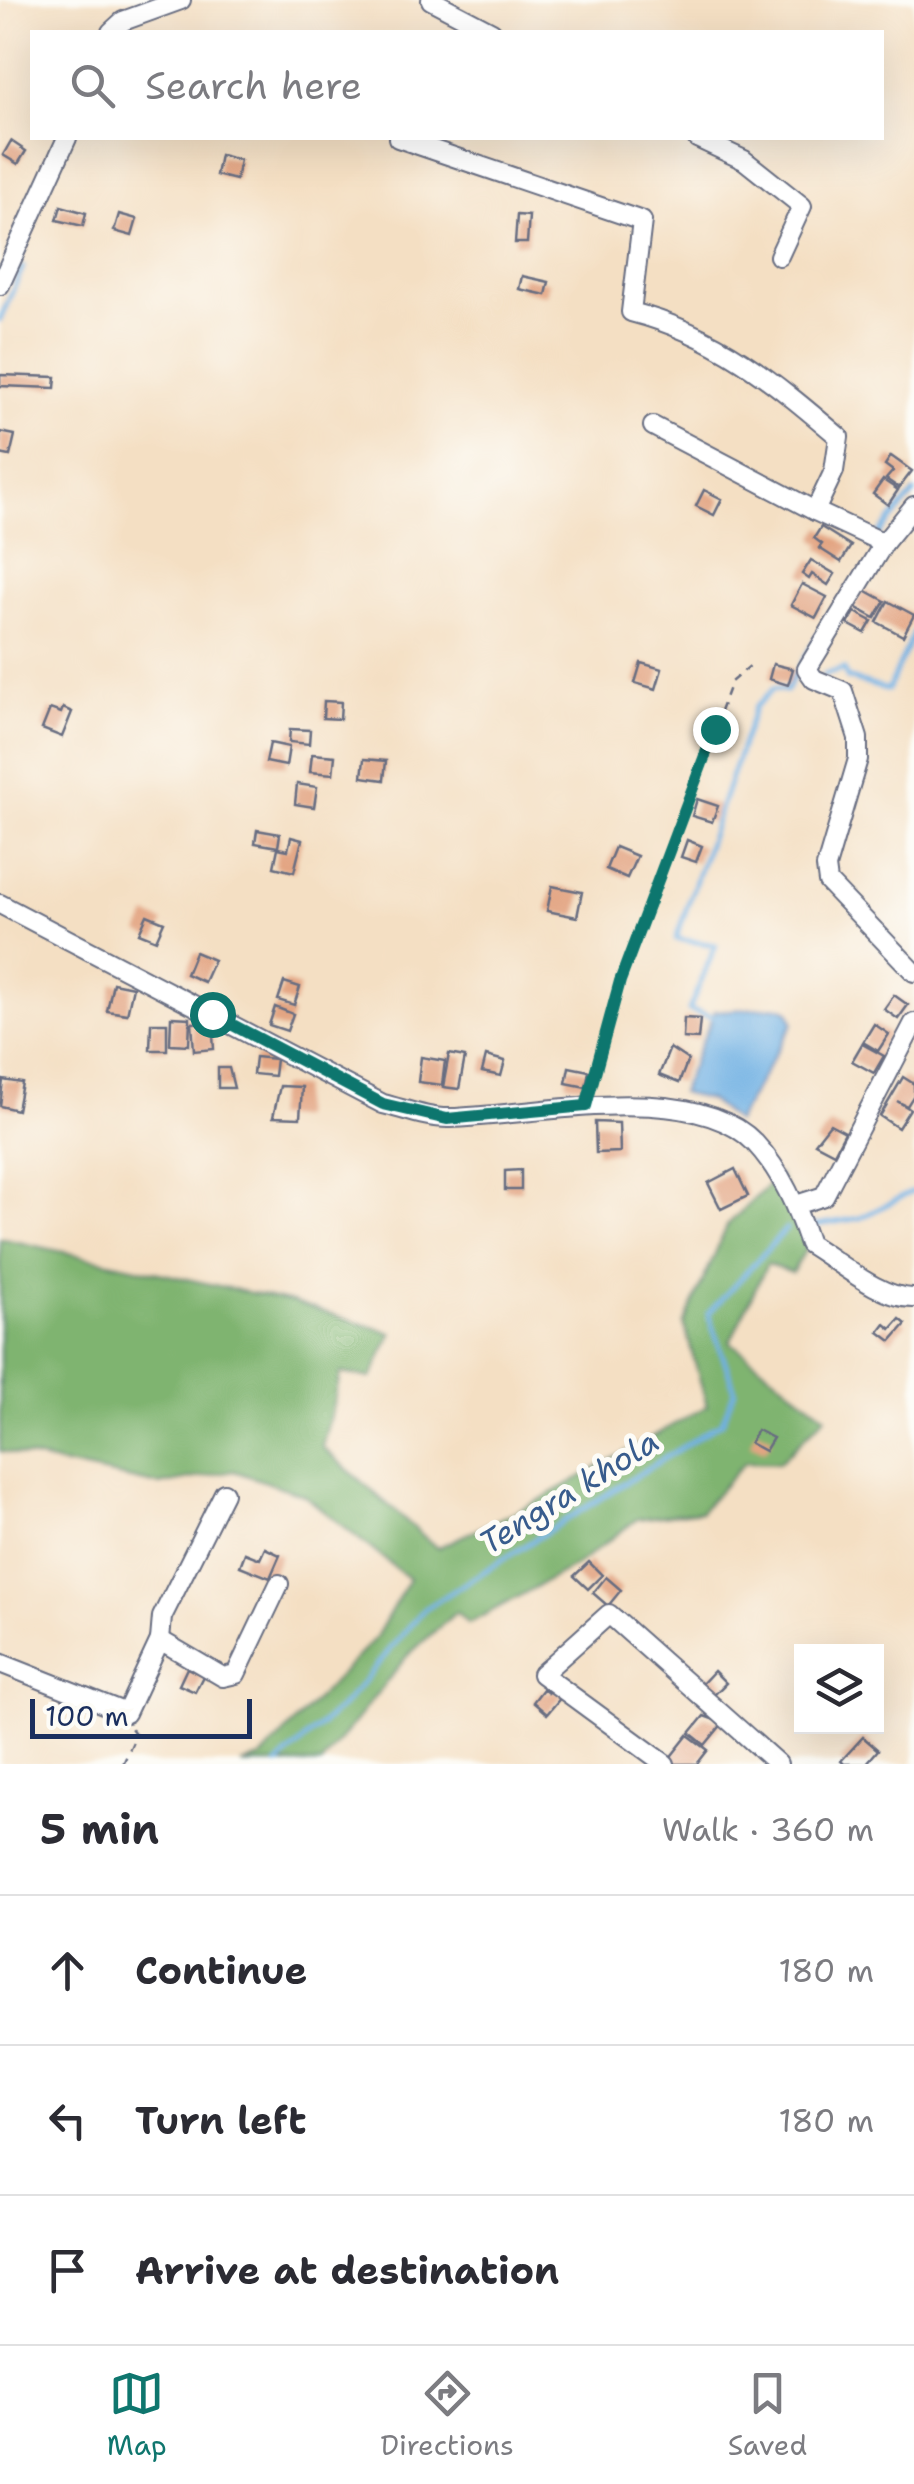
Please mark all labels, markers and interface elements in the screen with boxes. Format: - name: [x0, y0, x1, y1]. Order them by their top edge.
- search box: [30, 30, 884, 140]
- icon: search: [65, 58, 120, 113]
- text: Search here: [145, 60, 362, 111]
- route end: [693, 707, 739, 753]
- route start: [190, 992, 236, 1038]
- water label: Tengra khola: [471, 1419, 667, 1564]
- map controls: [794, 1644, 884, 1734]
- button: layers: [794, 1644, 884, 1734]
- scale bar: [30, 1694, 252, 1738]
- text: 100 m: [45, 1697, 129, 1735]
- text: 5 min: [40, 1801, 159, 1857]
- text: Walk · 360 m: [662, 1808, 874, 1851]
- icon: ahead: [40, 1943, 95, 1998]
- text: Continue: [135, 1945, 307, 1996]
- text: 180 m: [778, 1949, 874, 1992]
- icon: left: [40, 2093, 95, 2148]
- text: Turn left: [135, 2095, 307, 2146]
- text: 180 m: [778, 2099, 874, 2142]
- icon: arrive: [40, 2243, 95, 2298]
- text: Arrive at destination: [135, 2245, 559, 2296]
- tab: Map: [107, 2366, 167, 2464]
- tab: Directions: [380, 2366, 514, 2464]
- tab: Saved: [728, 2366, 807, 2464]

